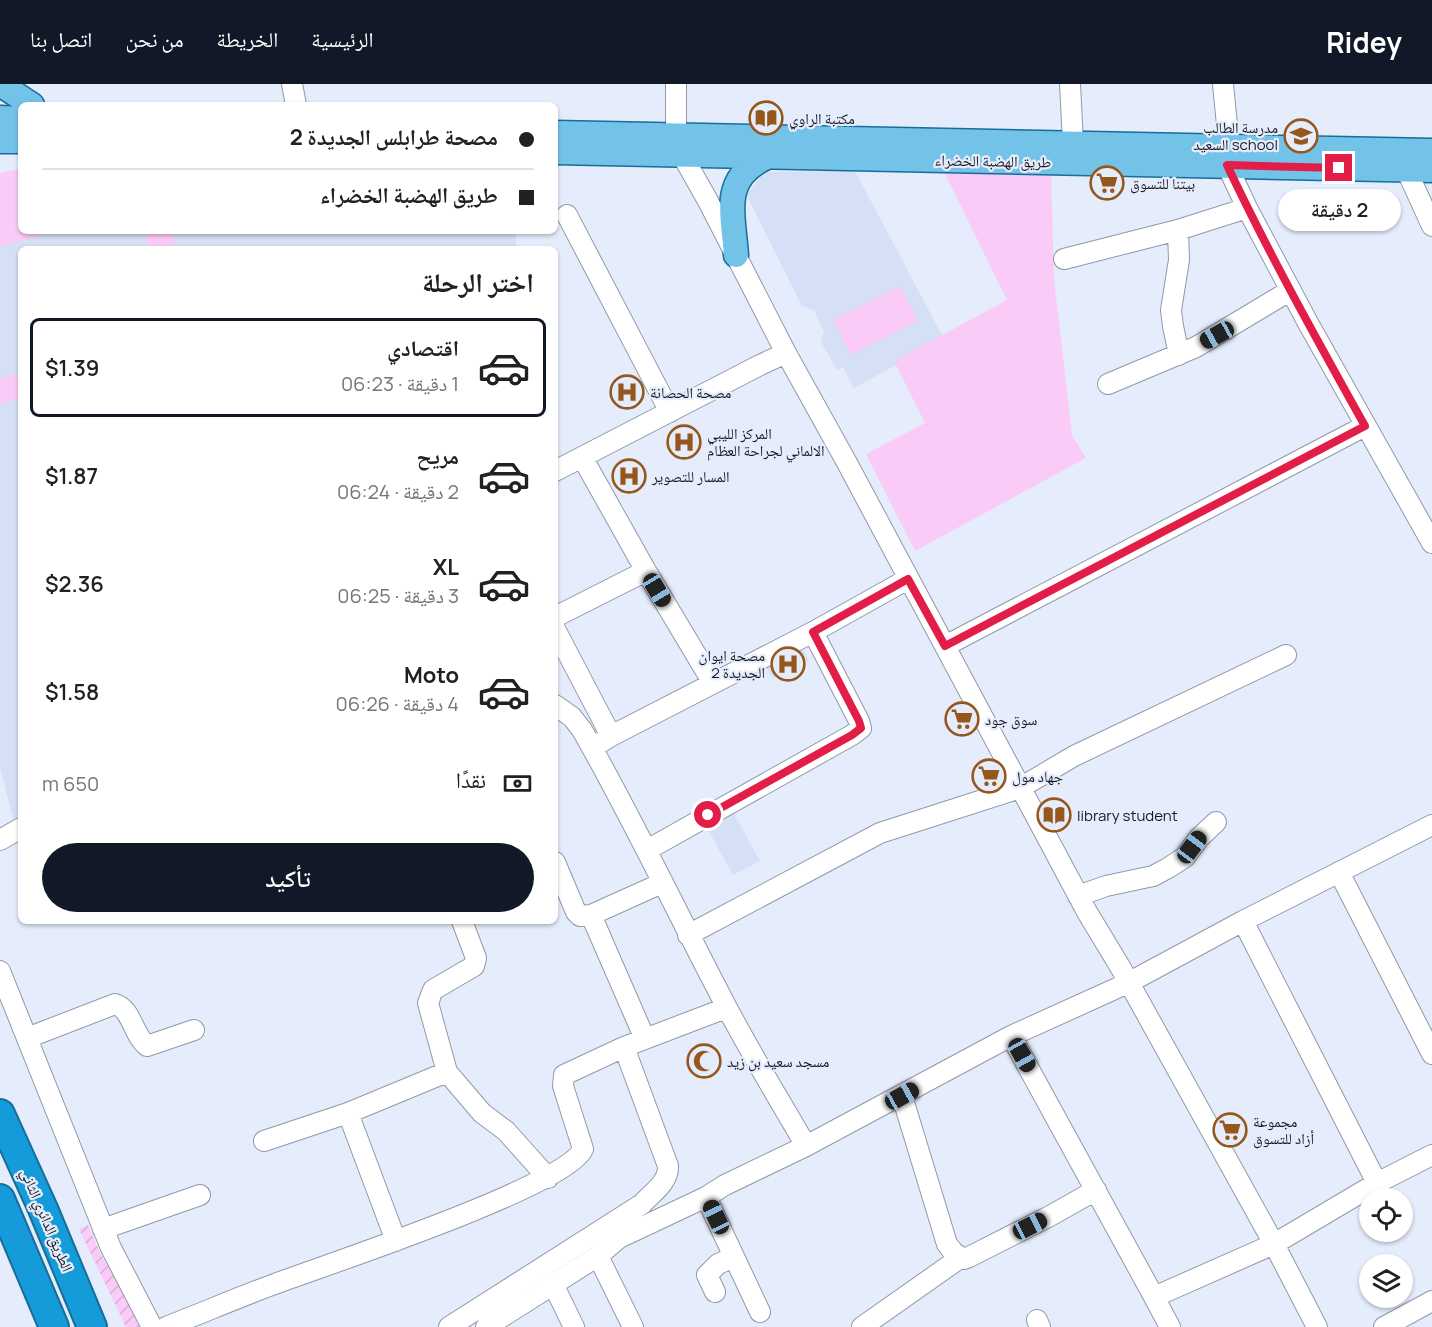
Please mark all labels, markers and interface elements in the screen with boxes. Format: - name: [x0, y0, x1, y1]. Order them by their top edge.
- text: Ridey: [1326, 23, 1402, 61]
- text: اتصل بنا: [30, 25, 92, 53]
- text: من نحن: [125, 25, 183, 53]
- text: الخريطة: [216, 25, 278, 53]
- text: الرئيسية: [311, 25, 374, 53]
- library icon: مكتبة الراوي: [748, 100, 784, 136]
- place label: مكتبة الراوي: [789, 108, 855, 130]
- place label: مدرسة الطالب السعيد school: [1193, 117, 1278, 155]
- school or university icon: مدرسة الطالب السعيد school: [1283, 118, 1319, 154]
- text: مصحة طرابلس الجديدة 2: [290, 122, 498, 152]
- street label: طريق الهضبة الخضراء: [935, 149, 1052, 173]
- route end: [1325, 154, 1352, 181]
- supermarket icon: بيتنا للتسوق: [1089, 165, 1125, 201]
- place label: بيتنا للتسوق: [1130, 173, 1195, 194]
- text: طريق الهضبة الخضراء: [320, 180, 498, 210]
- callout: 2 دقيقة: [1278, 189, 1400, 231]
- text: 2 دقيقة: [1311, 196, 1368, 223]
- text: اختر الرحلة: [422, 263, 534, 300]
- car: [1197, 318, 1237, 352]
- text: اقتصادي: [387, 333, 459, 363]
- icon: car: [477, 341, 531, 395]
- text: $1.39: [45, 353, 100, 383]
- text: 1 دقيقة · 06:23: [341, 370, 459, 397]
- hospital icon: مصحة الحصانة: [609, 374, 645, 410]
- place label: مصحة الحصانة: [650, 382, 732, 403]
- place label: المركز الليبي الالماني لجراحة العظام: [707, 423, 825, 462]
- hospital icon: المركز الليبي الالماني لجراحة العظام: [666, 424, 702, 460]
- text: مريح: [416, 441, 459, 471]
- icon: car: [477, 449, 531, 503]
- hospital icon: المسار للتصوير: [611, 458, 647, 494]
- text: $1.87: [45, 461, 98, 491]
- place label: المسار للتصوير: [651, 466, 730, 487]
- text: 2 دقيقة · 06:24: [337, 478, 459, 505]
- text: XL: [433, 552, 459, 582]
- icon: car: [477, 557, 531, 611]
- text: $2.36: [45, 569, 104, 599]
- car: [640, 570, 674, 610]
- text: 3 دقيقة · 06:25: [337, 582, 459, 609]
- place label: مصحة ايوان الجديدة 2: [699, 645, 765, 683]
- hospital icon: مصحة ايوان الجديدة 2: [770, 646, 806, 682]
- text: Moto: [404, 660, 459, 690]
- icon: car: [477, 665, 531, 719]
- text: $1.58: [45, 677, 99, 707]
- text: 4 دقيقة · 06:26: [336, 690, 459, 717]
- supermarket icon: سوق جود: [944, 701, 980, 737]
- place label: سوق جود: [985, 709, 1037, 730]
- supermarket icon: جهاد مول: [971, 758, 1007, 794]
- text: نقدًا: [456, 765, 486, 795]
- place label: جهاد مول: [1012, 766, 1064, 787]
- icon: cash: [501, 767, 534, 800]
- text: 650 m: [42, 770, 99, 797]
- library icon: library student: [1036, 797, 1072, 833]
- route start: [694, 801, 721, 828]
- place label: library student: [1077, 805, 1178, 826]
- car: [1174, 827, 1210, 867]
- button: تأكيد: [42, 843, 534, 912]
- car: [1005, 1035, 1039, 1075]
- mosque icon: مسجد سعيد بن زيد: [686, 1043, 722, 1079]
- place label: مسجد سعيد بن زيد: [727, 1051, 830, 1072]
- car: [882, 1079, 922, 1113]
- place label: مجموعة أزاد للتسوق: [1253, 1111, 1314, 1149]
- supermarket icon: مجموعة أزاد للتسوق: [1212, 1112, 1248, 1148]
- street label: الطريق الدائري الثاني: [14, 1165, 78, 1276]
- map controls: [1359, 1188, 1413, 1308]
- button: locate: [1359, 1188, 1413, 1242]
- car: [700, 1197, 732, 1237]
- car: [1010, 1210, 1050, 1242]
- button: layers: [1359, 1254, 1413, 1308]

